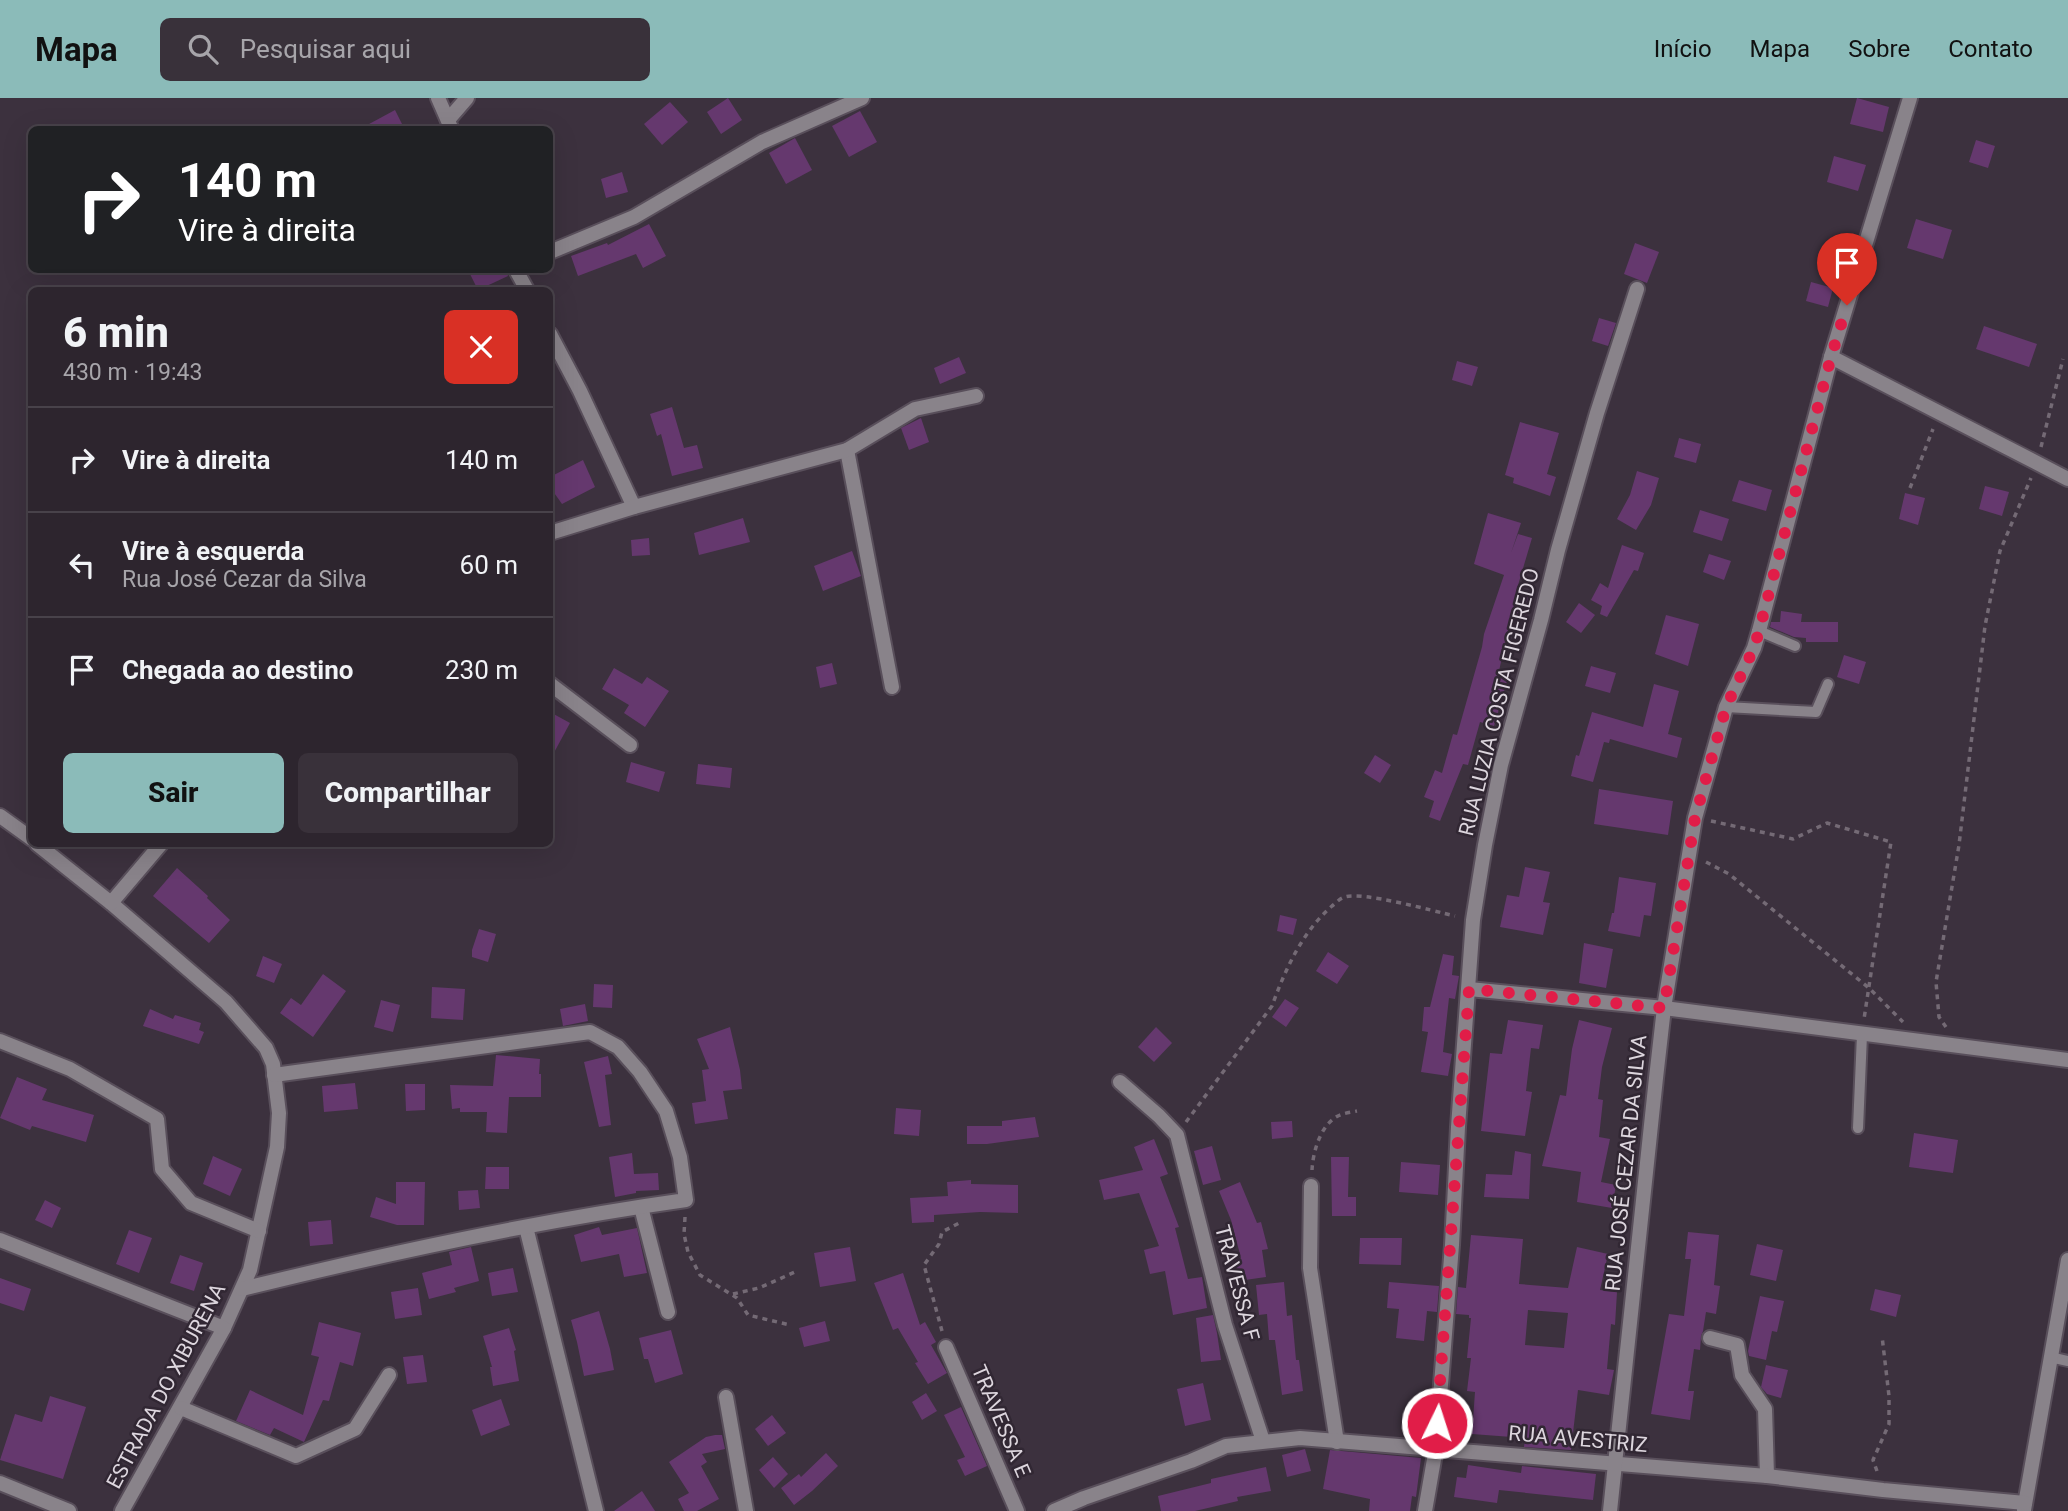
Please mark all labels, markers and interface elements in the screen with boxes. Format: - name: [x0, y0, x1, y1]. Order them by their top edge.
- search box: [160, 18, 650, 81]
- text: Mapa: [35, 30, 118, 69]
- icon: search: [184, 30, 222, 68]
- text: Pesquisar aqui: [240, 34, 411, 64]
- text: Início: [1654, 35, 1712, 63]
- text: Mapa: [1750, 35, 1810, 63]
- text: Sobre: [1848, 35, 1910, 63]
- text: Contato: [1948, 35, 2033, 63]
- text: 140 m: [178, 152, 317, 209]
- icon: right: [63, 154, 154, 245]
- text: Vire à direita: [178, 211, 356, 249]
- pin: [1817, 233, 1877, 305]
- icon: arrive: [1828, 244, 1866, 282]
- text: 6 min: [63, 308, 169, 357]
- button: close: [444, 310, 518, 384]
- text: 430 m · 19:43: [63, 359, 202, 386]
- icon: right: [63, 441, 101, 479]
- text: Vire à direita: [122, 445, 270, 475]
- text: 140 m: [445, 445, 518, 475]
- text: Vire à esquerda: [122, 536, 305, 566]
- icon: left: [63, 546, 101, 584]
- text: 60 m: [460, 550, 518, 580]
- text: Rua José Cezar da Silva: [122, 566, 367, 593]
- street label: RUA LUZIA COSTA FIGEREDO: [1454, 566, 1544, 838]
- icon: arrive: [63, 651, 101, 689]
- text: Chegada ao destino: [122, 655, 353, 685]
- text: 230 m: [445, 655, 518, 685]
- button: Sair: [63, 753, 284, 833]
- button: Compartilhar: [298, 753, 518, 833]
- street label: RUA JOSÉ CEZAR DA SILVA: [1601, 1033, 1651, 1292]
- street label: TRAVESSA F: [1210, 1222, 1264, 1344]
- street label: ESTRADA DO XIBURENA: [102, 1279, 230, 1493]
- street label: TRAVESSA E: [967, 1361, 1035, 1481]
- position arrow: [1400, 1386, 1474, 1460]
- street label: RUA AVESTRIZ: [1507, 1421, 1649, 1457]

